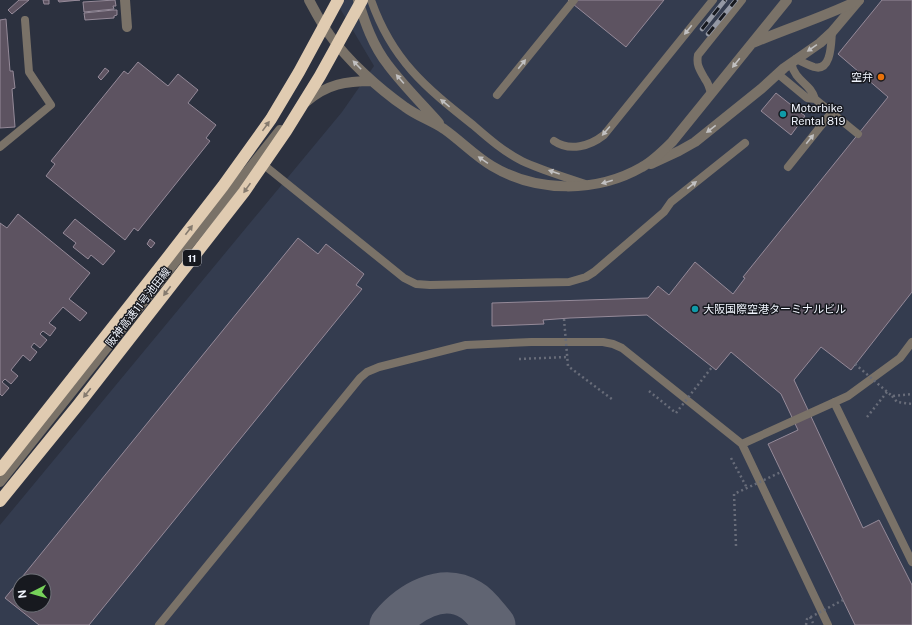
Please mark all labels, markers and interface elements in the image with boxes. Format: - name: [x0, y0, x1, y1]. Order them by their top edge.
- one-way arrow: [684, 25, 693, 36]
- one-way arrow: [807, 44, 818, 52]
- one-way arrow: [732, 57, 741, 68]
- one-way arrow: [517, 59, 526, 70]
- one-way arrow: [352, 60, 362, 70]
- place label: 空弁: [851, 71, 873, 83]
- marker: 空弁: [876, 72, 886, 82]
- one-way arrow: [395, 74, 405, 84]
- one-way arrow: [440, 98, 451, 107]
- place label: Motorbike Rental 819: [791, 102, 846, 127]
- marker: Motorbike Rental 819: [778, 109, 788, 119]
- one-way arrow: [262, 121, 270, 131]
- one-way arrow: [706, 125, 717, 133]
- one-way arrow: [602, 126, 611, 136]
- one-way arrow: [805, 134, 814, 145]
- one-way arrow: [478, 156, 489, 164]
- one-way arrow: [547, 169, 559, 175]
- one-way arrow: [601, 179, 614, 185]
- one-way arrow: [686, 181, 697, 189]
- one-way arrow: [242, 183, 251, 194]
- one-way arrow: [184, 225, 193, 236]
- road number: 11: [183, 250, 201, 266]
- street label: 阪神高速11号池田線: [103, 265, 173, 349]
- one-way arrow: [162, 285, 171, 296]
- place label: 大阪国際空港ターミナルビル: [703, 303, 846, 315]
- marker: 大阪国際空港ターミナルビル: [690, 304, 700, 314]
- one-way arrow: [82, 388, 91, 399]
- north arrow: [12, 573, 52, 613]
- text: N: [16, 589, 28, 599]

